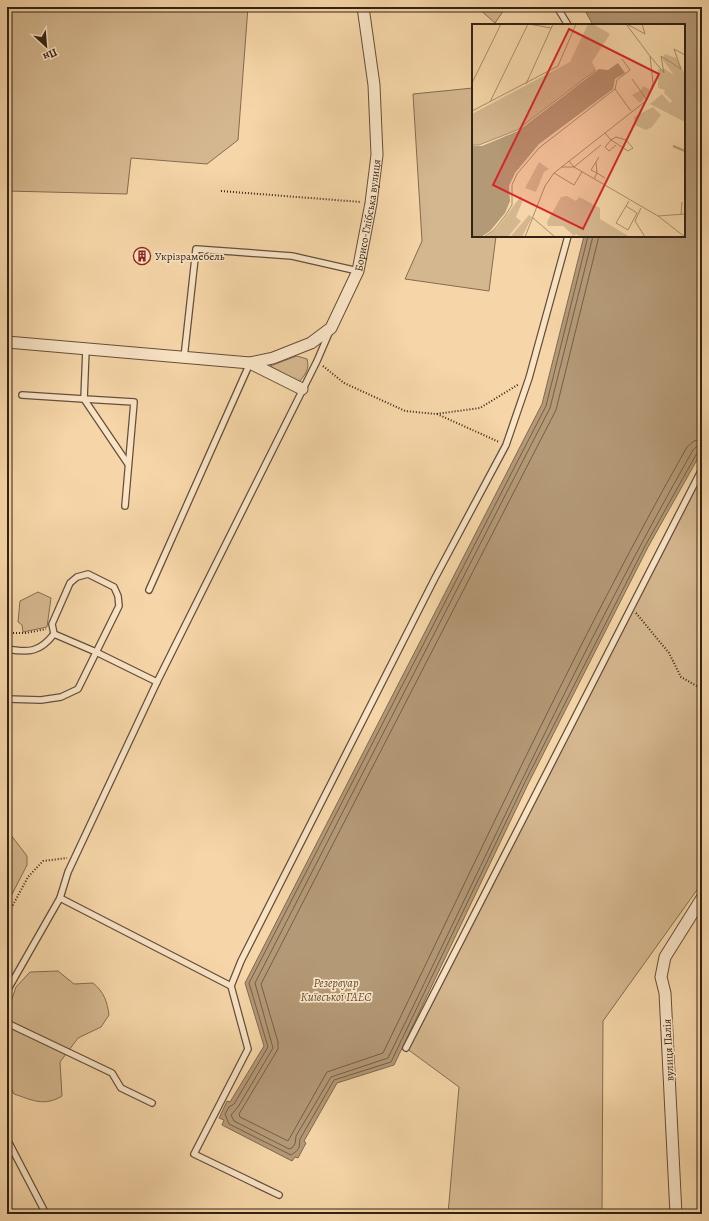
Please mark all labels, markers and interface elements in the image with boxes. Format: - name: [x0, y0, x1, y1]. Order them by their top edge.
- inset map: [472, 24, 685, 237]
- north arrow: [26, 26, 66, 66]
- text: Пн: [40, 45, 60, 65]
- street label: Борисо-Глібська вулиця: [351, 158, 384, 273]
- building icon: Укрізрамебель: [132, 246, 152, 266]
- place label: Укрізрамебель: [155, 249, 225, 264]
- water label: Резервуар Київської ГАЕС: [300, 975, 372, 1005]
- street label: вулиця Палія: [659, 1018, 678, 1081]

